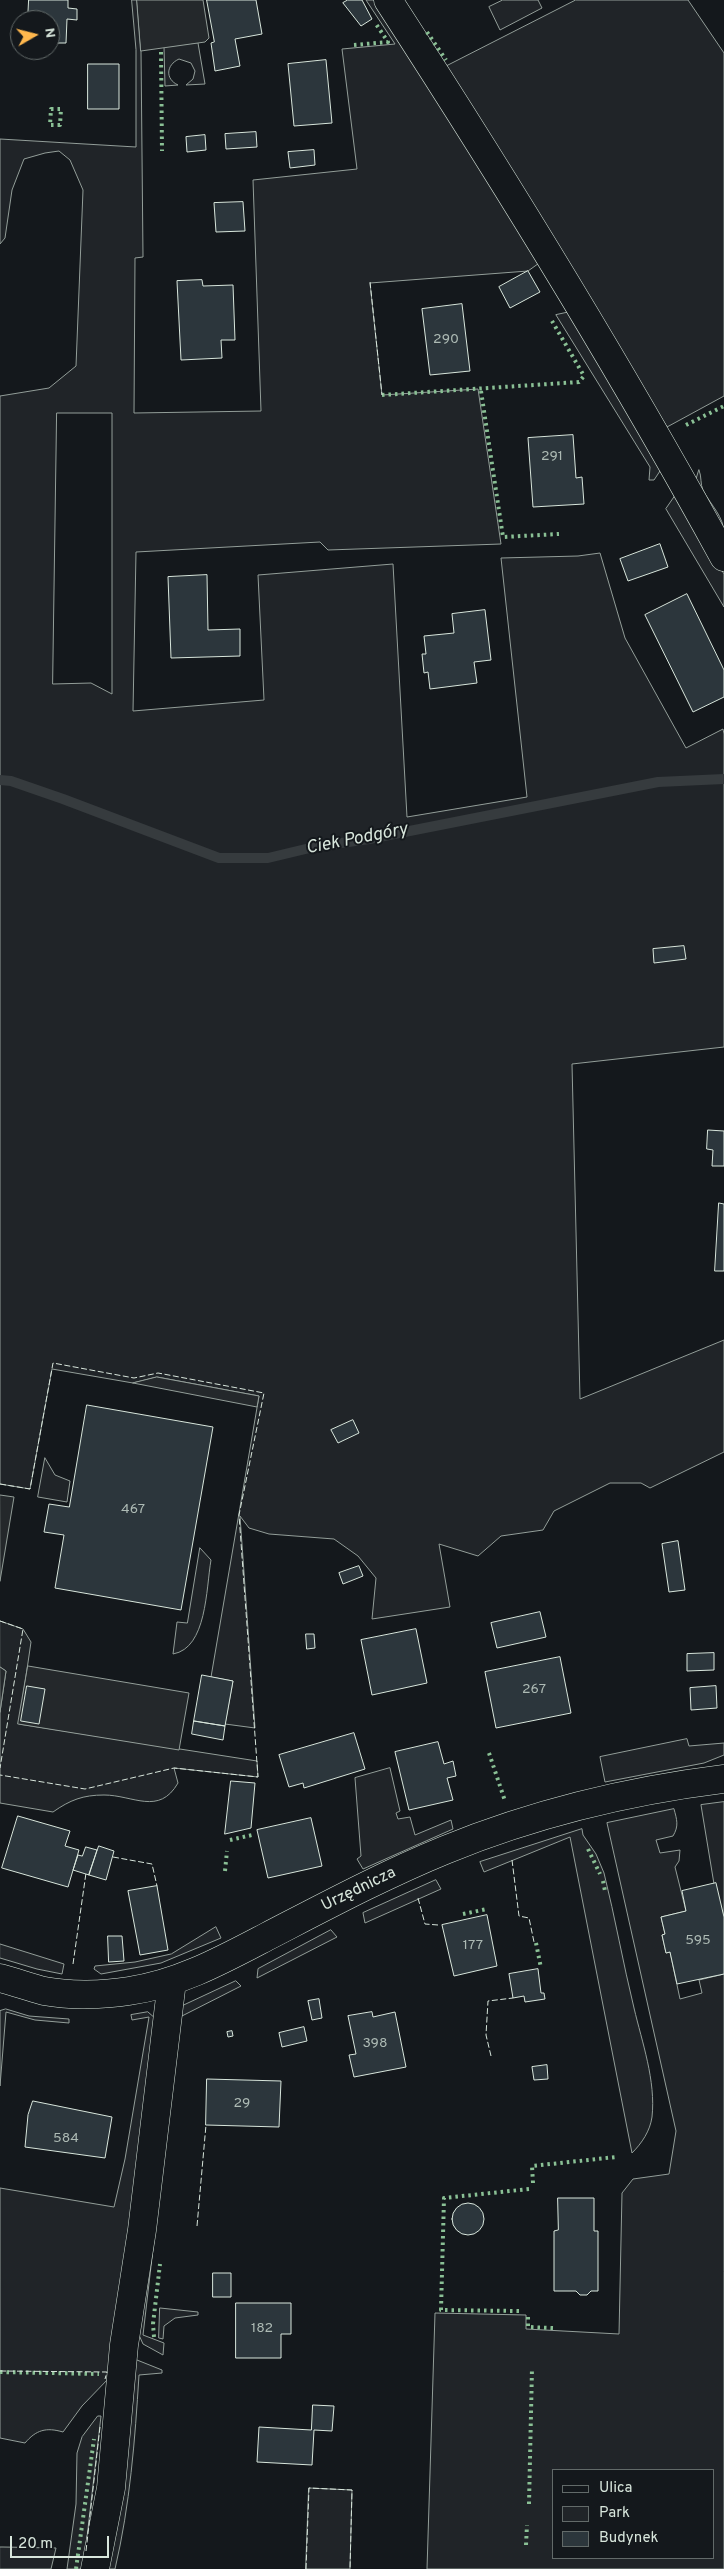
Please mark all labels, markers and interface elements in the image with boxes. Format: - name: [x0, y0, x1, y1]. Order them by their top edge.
- north arrow: [10, 10, 60, 60]
- text: N: [40, 27, 58, 39]
- house number: 290: [433, 332, 459, 348]
- house number: 291: [541, 449, 563, 465]
- water label: Ciek Podgóry: [304, 820, 410, 860]
- house number: 467: [121, 1502, 145, 1518]
- house number: 267: [522, 1682, 546, 1698]
- street label: Urzędnicza: [319, 1864, 399, 1916]
- house number: 595: [685, 1933, 711, 1949]
- house number: 177: [463, 1938, 483, 1954]
- house number: 398: [362, 2036, 388, 2052]
- house number: 29: [234, 2096, 250, 2112]
- house number: 584: [53, 2131, 79, 2147]
- house number: 182: [251, 2321, 273, 2337]
- legend: [552, 2469, 714, 2559]
- text: Ulica: [599, 2479, 632, 2498]
- text: Park: [599, 2504, 630, 2523]
- scale bar: [12, 2526, 111, 2558]
- text: Budynek: [599, 2529, 658, 2548]
- text: 20 m: [18, 2535, 53, 2554]

